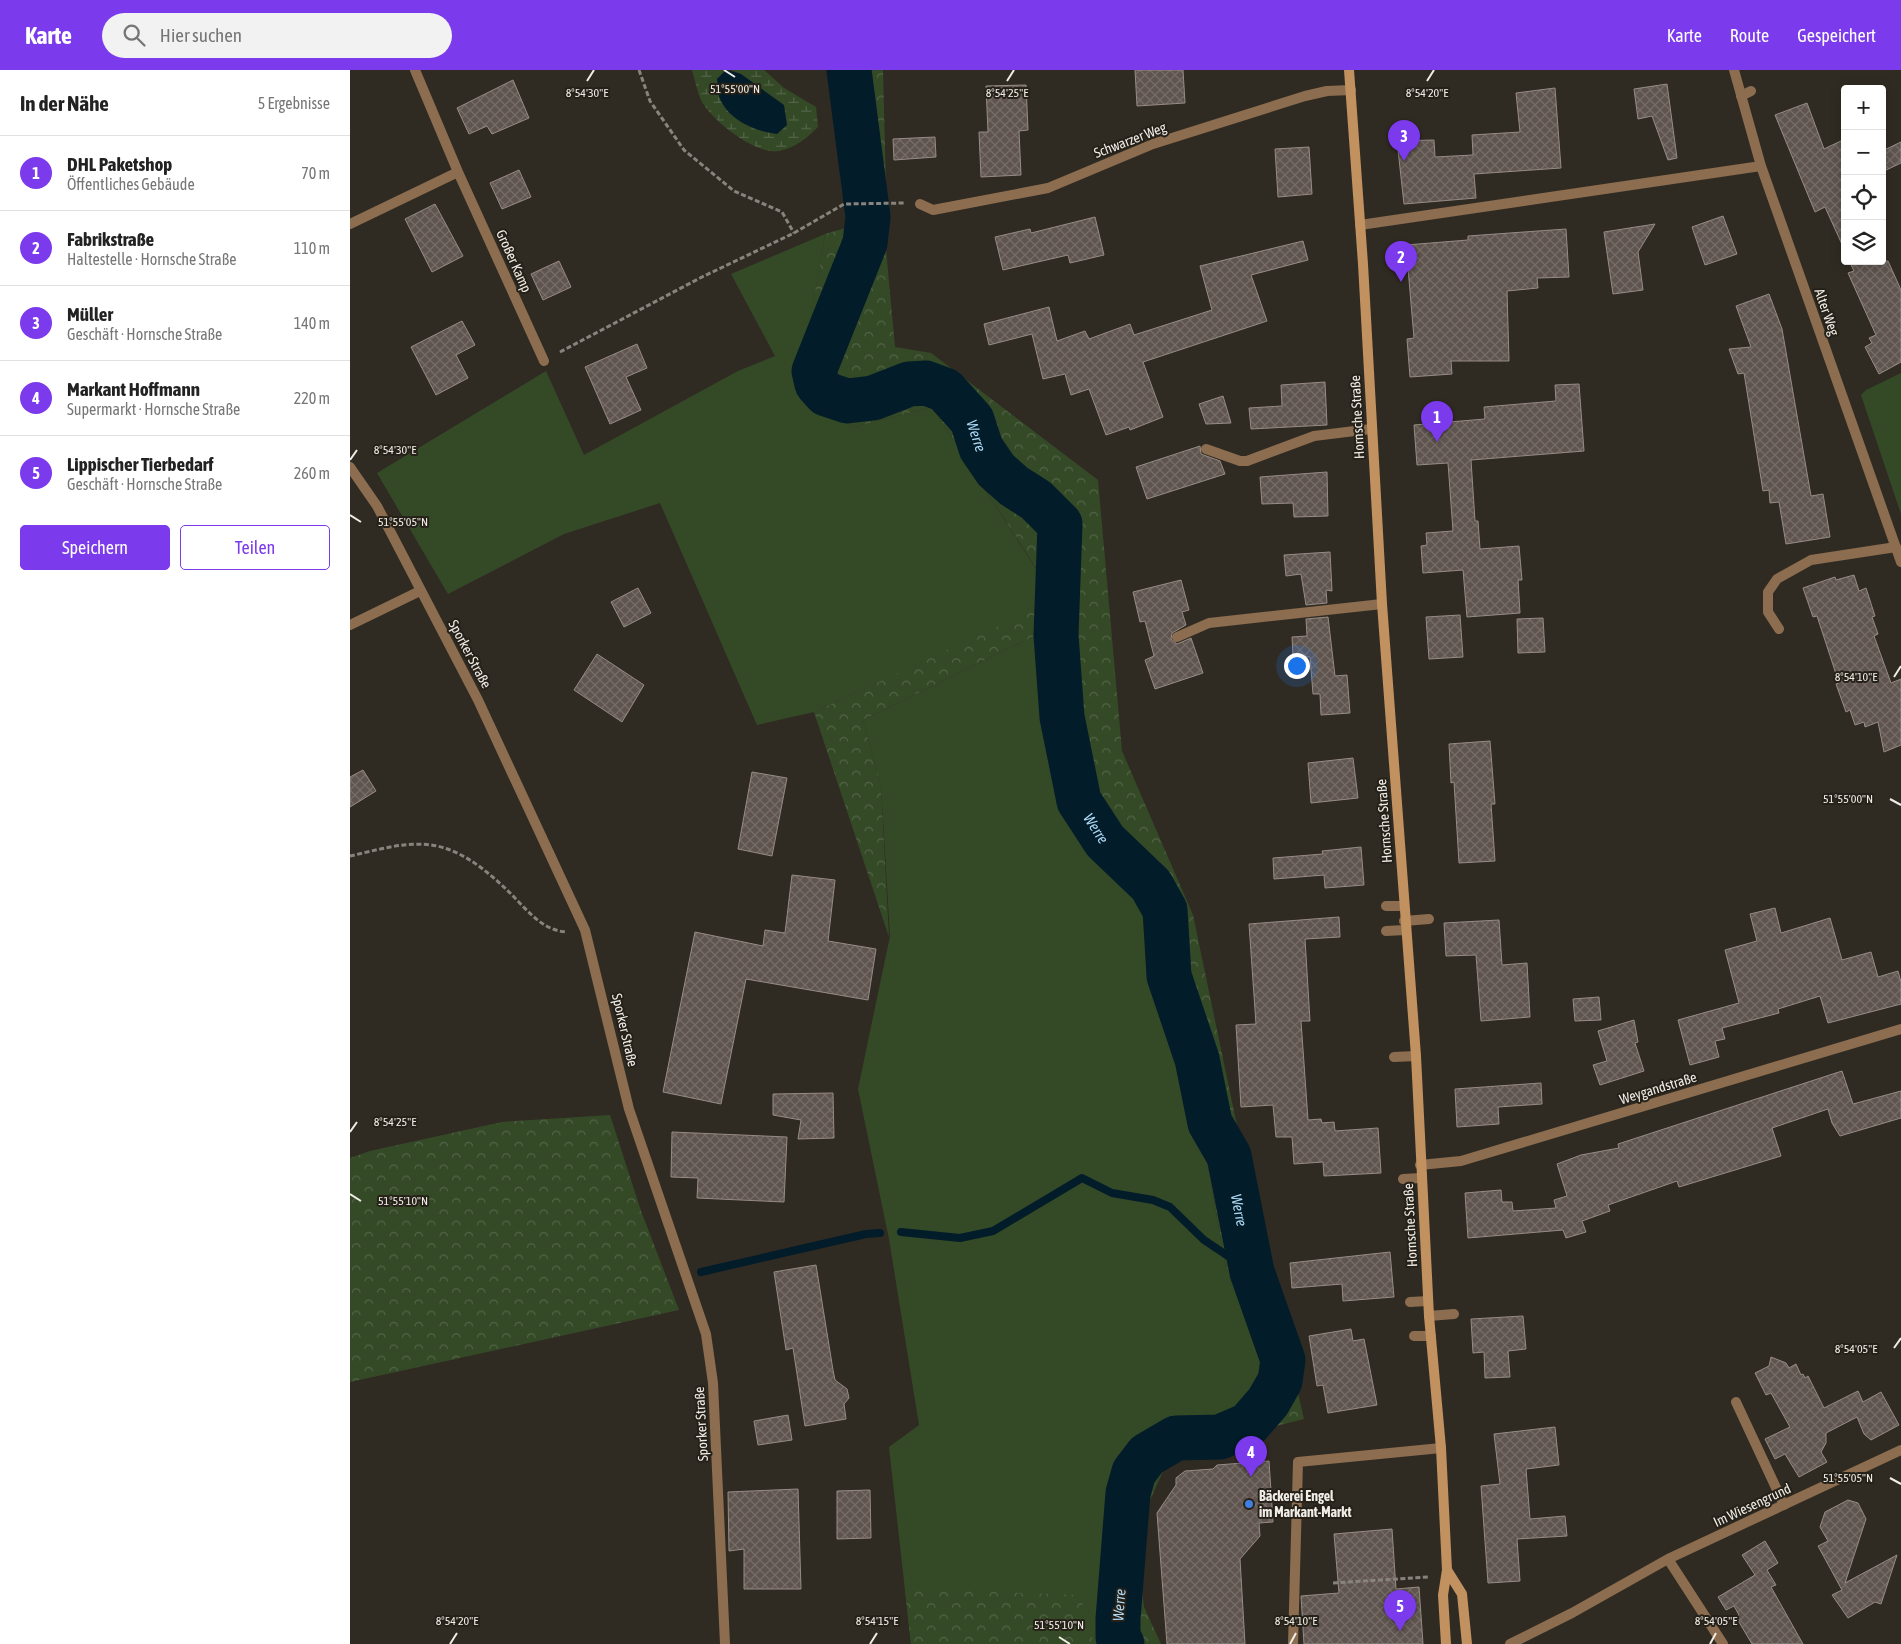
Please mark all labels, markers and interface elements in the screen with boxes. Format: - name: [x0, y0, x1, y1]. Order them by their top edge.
- search box: [102, 13, 452, 58]
- icon: search: [120, 21, 148, 49]
- text: Karte: [25, 22, 72, 49]
- text: Hier suchen: [160, 24, 242, 46]
- text: Karte: [1667, 25, 1702, 46]
- text: Route: [1730, 25, 1769, 46]
- text: Gespeichert: [1797, 25, 1876, 46]
- text: 51°55'00"N: [710, 82, 760, 96]
- map controls: [1841, 85, 1886, 265]
- button: +: [1841, 85, 1886, 130]
- text: 8°54'30"E: [566, 86, 608, 100]
- text: 8°54'25"E: [986, 86, 1028, 100]
- text: 8°54'20"E: [1406, 86, 1448, 100]
- text: In der Nähe: [20, 91, 109, 115]
- text: 5 Ergebnisse: [258, 94, 330, 112]
- street label: Schwarzer Weg: [1092, 119, 1168, 161]
- pin: 3: [1388, 120, 1420, 161]
- button: −: [1841, 130, 1886, 175]
- text: DHL Paketshop: [67, 153, 172, 175]
- text: 1: [32, 164, 40, 182]
- text: 70 m: [301, 164, 330, 182]
- text: Öffentliches Gebäude: [67, 175, 195, 193]
- button: locate: [1841, 175, 1886, 220]
- button: layers: [1841, 220, 1886, 265]
- street label: Großer Kamp: [493, 227, 535, 295]
- text: Fabrikstraße: [67, 228, 154, 250]
- text: 2: [32, 239, 40, 257]
- text: 110 m: [294, 239, 330, 257]
- pin: 2: [1385, 241, 1417, 282]
- text: Haltestelle · Hornsche Straße: [67, 250, 236, 268]
- street label: Alter Weg: [1811, 286, 1843, 338]
- text: Müller: [67, 303, 113, 325]
- text: 3: [32, 314, 40, 332]
- text: 140 m: [294, 314, 330, 332]
- text: Geschäft · Hornsche Straße: [67, 325, 222, 343]
- street label: Hornsche Straße: [1347, 375, 1367, 459]
- text: Markant Hoffmann: [67, 378, 200, 400]
- text: 4: [32, 389, 40, 407]
- text: 220 m: [294, 389, 330, 407]
- text: Supermarkt · Hornsche Straße: [67, 400, 240, 418]
- pin: 1: [1421, 401, 1453, 442]
- water label: Werre: [964, 418, 990, 454]
- text: 8°54'30"E: [374, 443, 416, 457]
- text: Lippischer Tierbedarf: [67, 453, 214, 475]
- text: 5: [32, 464, 40, 482]
- text: 260 m: [294, 464, 330, 482]
- text: Geschäft · Hornsche Straße: [67, 475, 222, 493]
- text: 51°55'05"N: [378, 515, 428, 529]
- button: Speichern: [20, 525, 170, 570]
- button: Teilen: [180, 525, 330, 570]
- street label: Sporker Straße: [445, 617, 495, 691]
- your location: [1284, 653, 1310, 679]
- text: 8°54'10"E: [1835, 670, 1877, 684]
- street label: Hornsche Straße: [1373, 779, 1395, 863]
- text: 51°55'00"N: [1823, 792, 1873, 806]
- water label: Werre: [1081, 810, 1113, 847]
- street label: Sporker Straße: [609, 992, 641, 1068]
- street label: Weygandstraße: [1618, 1069, 1698, 1107]
- text: 8°54'25"E: [374, 1115, 416, 1129]
- street label: Hornsche Straße: [1400, 1183, 1420, 1267]
- water label: Werre: [1228, 1193, 1251, 1228]
- text: 51°55'10"N: [378, 1194, 428, 1208]
- text: 8°54'05"E: [1835, 1342, 1877, 1356]
- street label: Sporker Straße: [691, 1386, 711, 1462]
- pin: 4: [1235, 1436, 1267, 1477]
- text: 51°55'05"N: [1823, 1471, 1873, 1485]
- street label: Im Wiesengrund: [1711, 1480, 1793, 1530]
- place label: Bäckerei Engel im Markant-Markt: [1259, 1488, 1351, 1520]
- marker: Bäckerei Engel im Markant-Markt: [1243, 1498, 1255, 1510]
- water label: Werre: [1109, 1588, 1129, 1622]
- pin: 5: [1384, 1590, 1416, 1631]
- text: 8°54'20"E: [436, 1614, 478, 1628]
- text: 8°54'15"E: [856, 1614, 898, 1628]
- text: 8°54'10"E: [1275, 1614, 1317, 1628]
- text: 8°54'05"E: [1695, 1614, 1737, 1628]
- text: 51°55'10"N: [1034, 1618, 1084, 1632]

